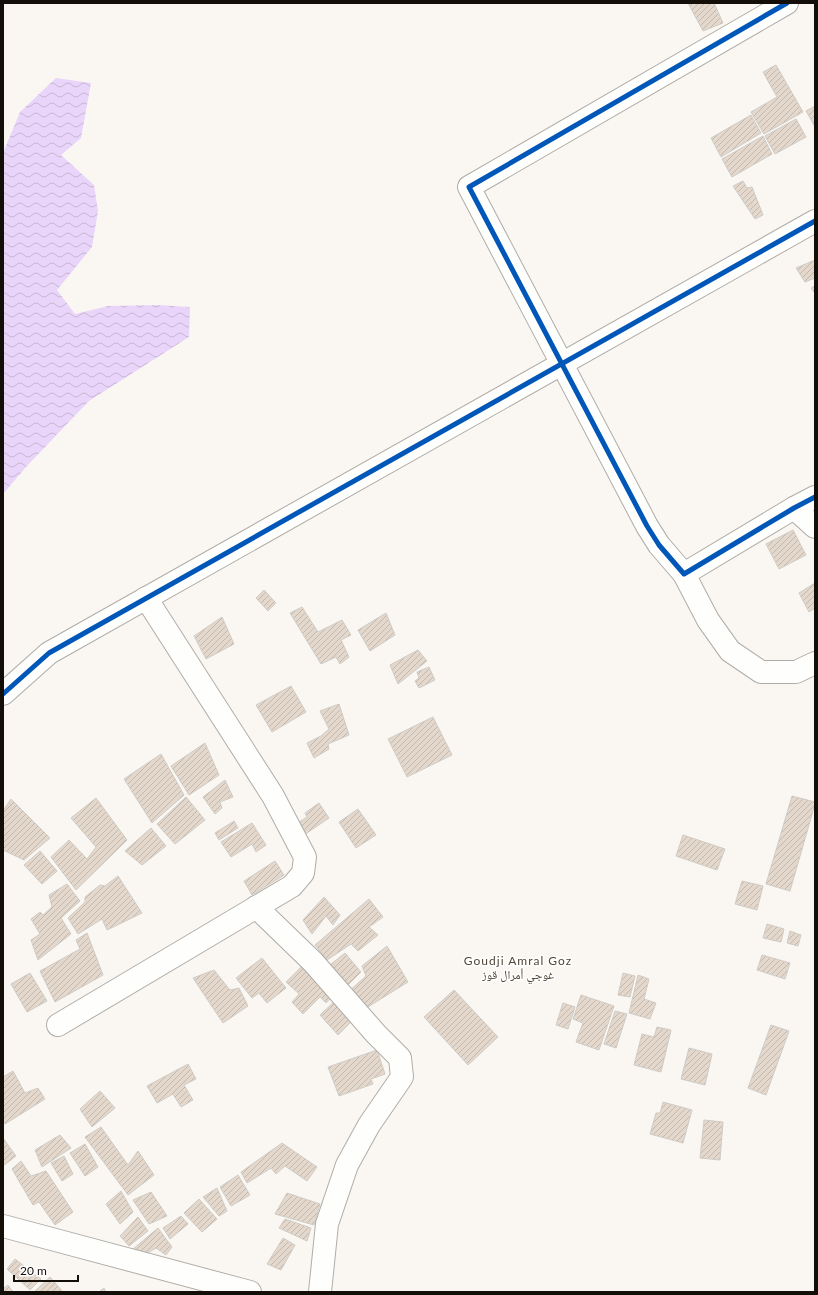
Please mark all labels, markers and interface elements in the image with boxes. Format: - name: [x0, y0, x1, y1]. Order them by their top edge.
- district label: Goudji Amral Goz غوجي أمرال قوز: [464, 953, 572, 985]
- scale bar: [14, 1257, 78, 1283]
- text: 20 m: [20, 1263, 47, 1278]

